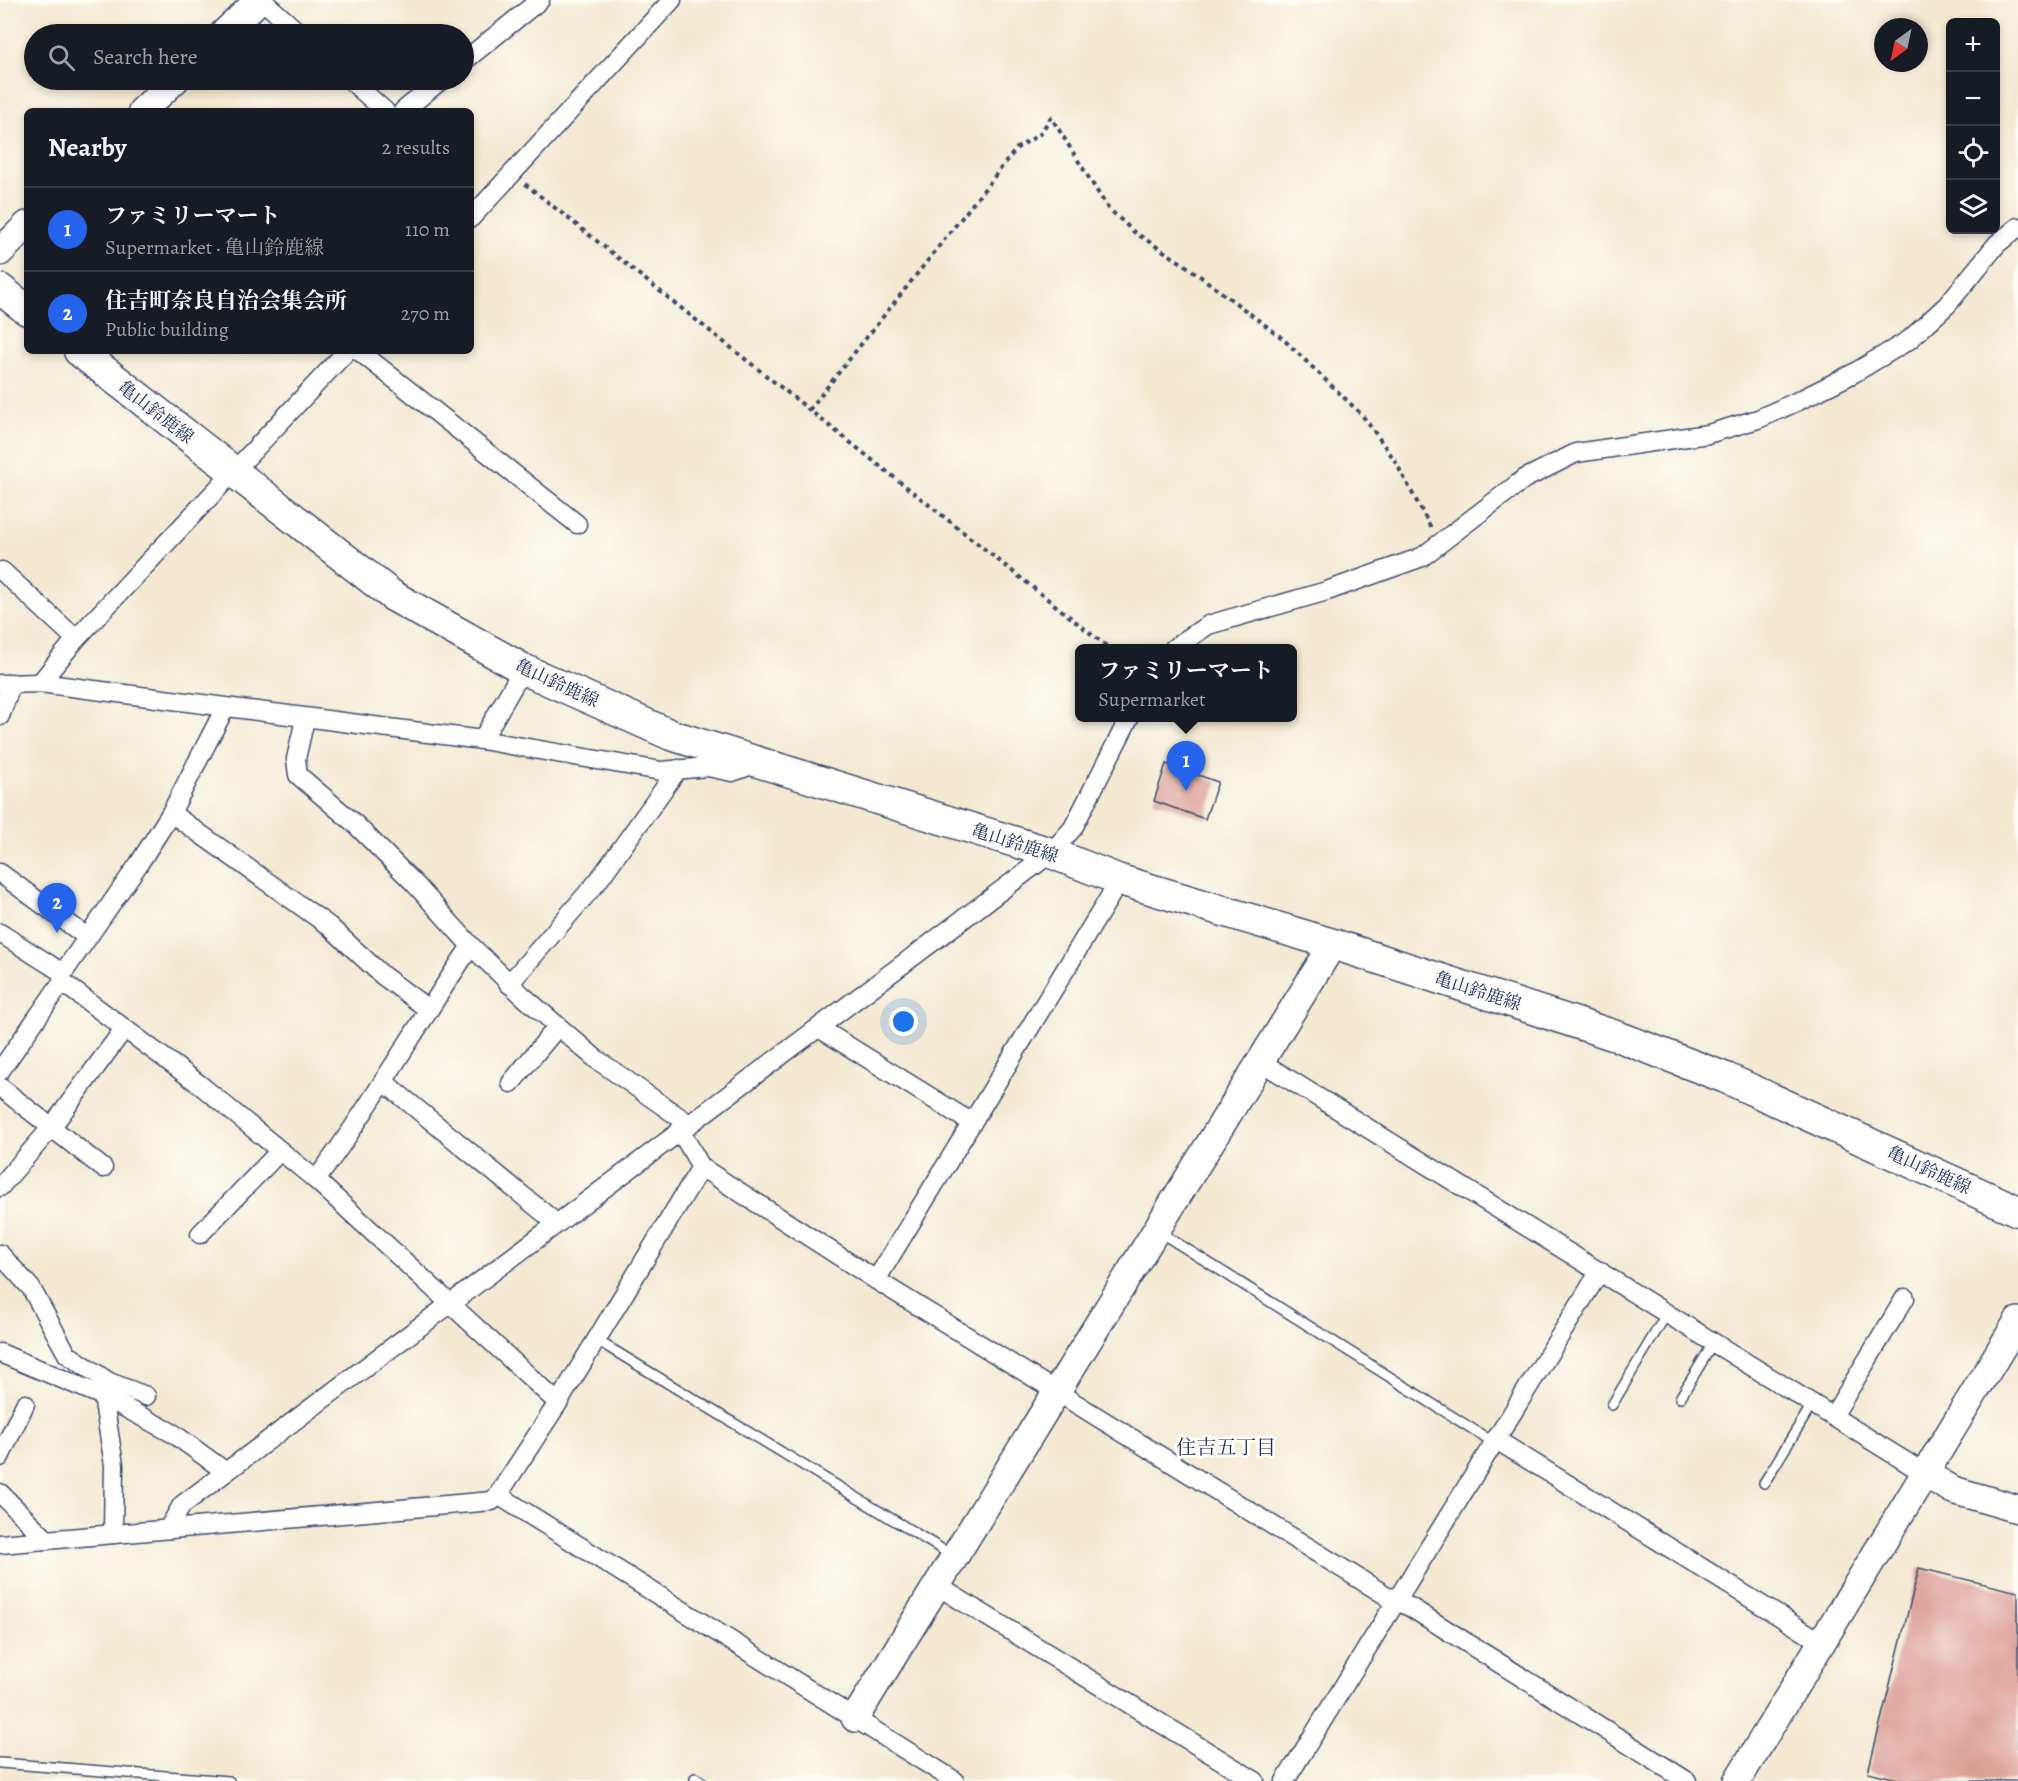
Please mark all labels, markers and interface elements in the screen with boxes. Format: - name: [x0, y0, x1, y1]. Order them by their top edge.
- north arrow: [1874, 18, 1928, 72]
- map controls: [1946, 18, 2000, 234]
- button: +: [1946, 18, 2000, 72]
- search box: [24, 24, 474, 90]
- icon: search: [45, 41, 78, 74]
- text: Search here: [93, 42, 198, 72]
- button: −: [1946, 72, 2000, 126]
- button: locate: [1946, 126, 2000, 180]
- text: Nearby: [48, 130, 127, 165]
- text: 2 results: [382, 134, 450, 161]
- button: layers: [1946, 180, 2000, 234]
- text: ファミリーマート: [105, 201, 281, 231]
- text: 1: [64, 216, 71, 243]
- text: 110 m: [405, 216, 450, 243]
- text: Supermarket · 亀山鈴鹿線: [105, 234, 324, 261]
- text: 住吉町奈良自治会集会所: [105, 286, 347, 316]
- text: 2: [63, 300, 72, 327]
- text: 270 m: [401, 300, 450, 327]
- text: Public building: [105, 316, 229, 343]
- street label: 亀山鈴鹿線: [113, 375, 199, 449]
- popup: [1075, 644, 1297, 722]
- street label: 亀山鈴鹿線: [511, 653, 603, 713]
- text: ファミリーマート: [1098, 656, 1274, 686]
- text: Supermarket: [1098, 686, 1206, 713]
- pin: 1: [1166, 742, 1206, 791]
- street label: 亀山鈴鹿線: [968, 818, 1062, 868]
- pin: 2: [38, 884, 76, 933]
- street label: 亀山鈴鹿線: [1431, 966, 1525, 1016]
- your location: [889, 1007, 918, 1036]
- street label: 亀山鈴鹿線: [1883, 1140, 1975, 1200]
- district label: 住吉五丁目: [1176, 1434, 1276, 1461]

